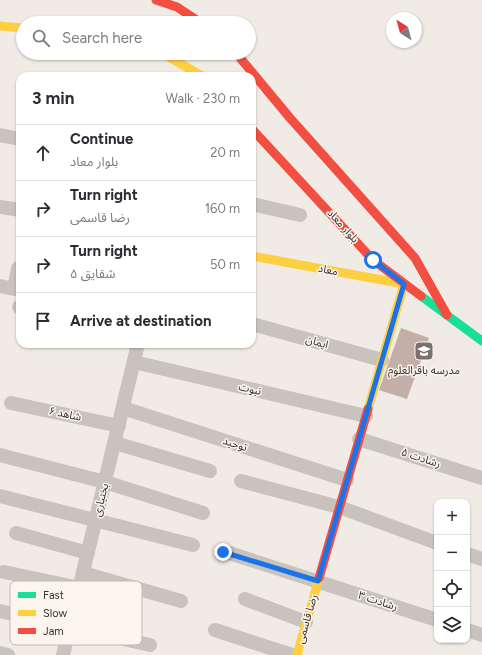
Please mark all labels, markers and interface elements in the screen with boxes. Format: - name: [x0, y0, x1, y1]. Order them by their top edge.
- north arrow: [386, 12, 422, 48]
- search box: [16, 16, 256, 60]
- icon: search: [30, 27, 52, 49]
- text: Search here: [62, 29, 142, 47]
- text: 3 min: [32, 88, 74, 108]
- text: Walk · 230 m: [166, 91, 240, 106]
- text: Continue: [70, 130, 133, 148]
- icon: ahead: [32, 142, 54, 164]
- text: 20 m: [210, 145, 240, 160]
- text: بلوار معاد: [70, 154, 118, 169]
- text: Turn right: [70, 186, 138, 204]
- icon: right: [32, 198, 54, 220]
- text: 160 m: [205, 201, 240, 216]
- street label: بلوار معاد: [325, 206, 361, 246]
- text: رضا قاسمی: [70, 210, 130, 225]
- text: Turn right: [70, 242, 138, 260]
- route start: [364, 251, 382, 269]
- icon: right: [32, 254, 54, 276]
- text: 50 m: [210, 257, 240, 272]
- street label: معاد: [317, 262, 339, 278]
- text: شقایق ۵: [70, 266, 115, 281]
- icon: arrive: [32, 310, 54, 332]
- text: Arrive at destination: [70, 312, 211, 330]
- street label: ایمان: [304, 333, 330, 351]
- school or university icon: مدرسه باقرالعلوم: [413, 340, 435, 362]
- place label: مدرسه باقرالعلوم: [388, 364, 460, 378]
- street label: نبوت: [237, 380, 263, 398]
- street label: شاهد ۶: [48, 404, 83, 424]
- street label: توحید: [221, 434, 249, 454]
- street label: رشادت ۵: [400, 446, 442, 470]
- street label: بختیاری: [91, 482, 111, 518]
- map controls: [434, 499, 470, 643]
- button: +: [434, 499, 470, 535]
- button: −: [434, 535, 470, 571]
- route end: [214, 543, 232, 561]
- button: locate: [434, 571, 470, 607]
- legend: [10, 581, 142, 645]
- text: Fast: [43, 589, 64, 602]
- street label: رشادت ۳: [357, 589, 399, 613]
- street label: رضا قاسمی: [294, 593, 320, 645]
- text: Slow: [43, 607, 67, 620]
- button: layers: [434, 607, 470, 643]
- text: Jam: [43, 625, 64, 638]

